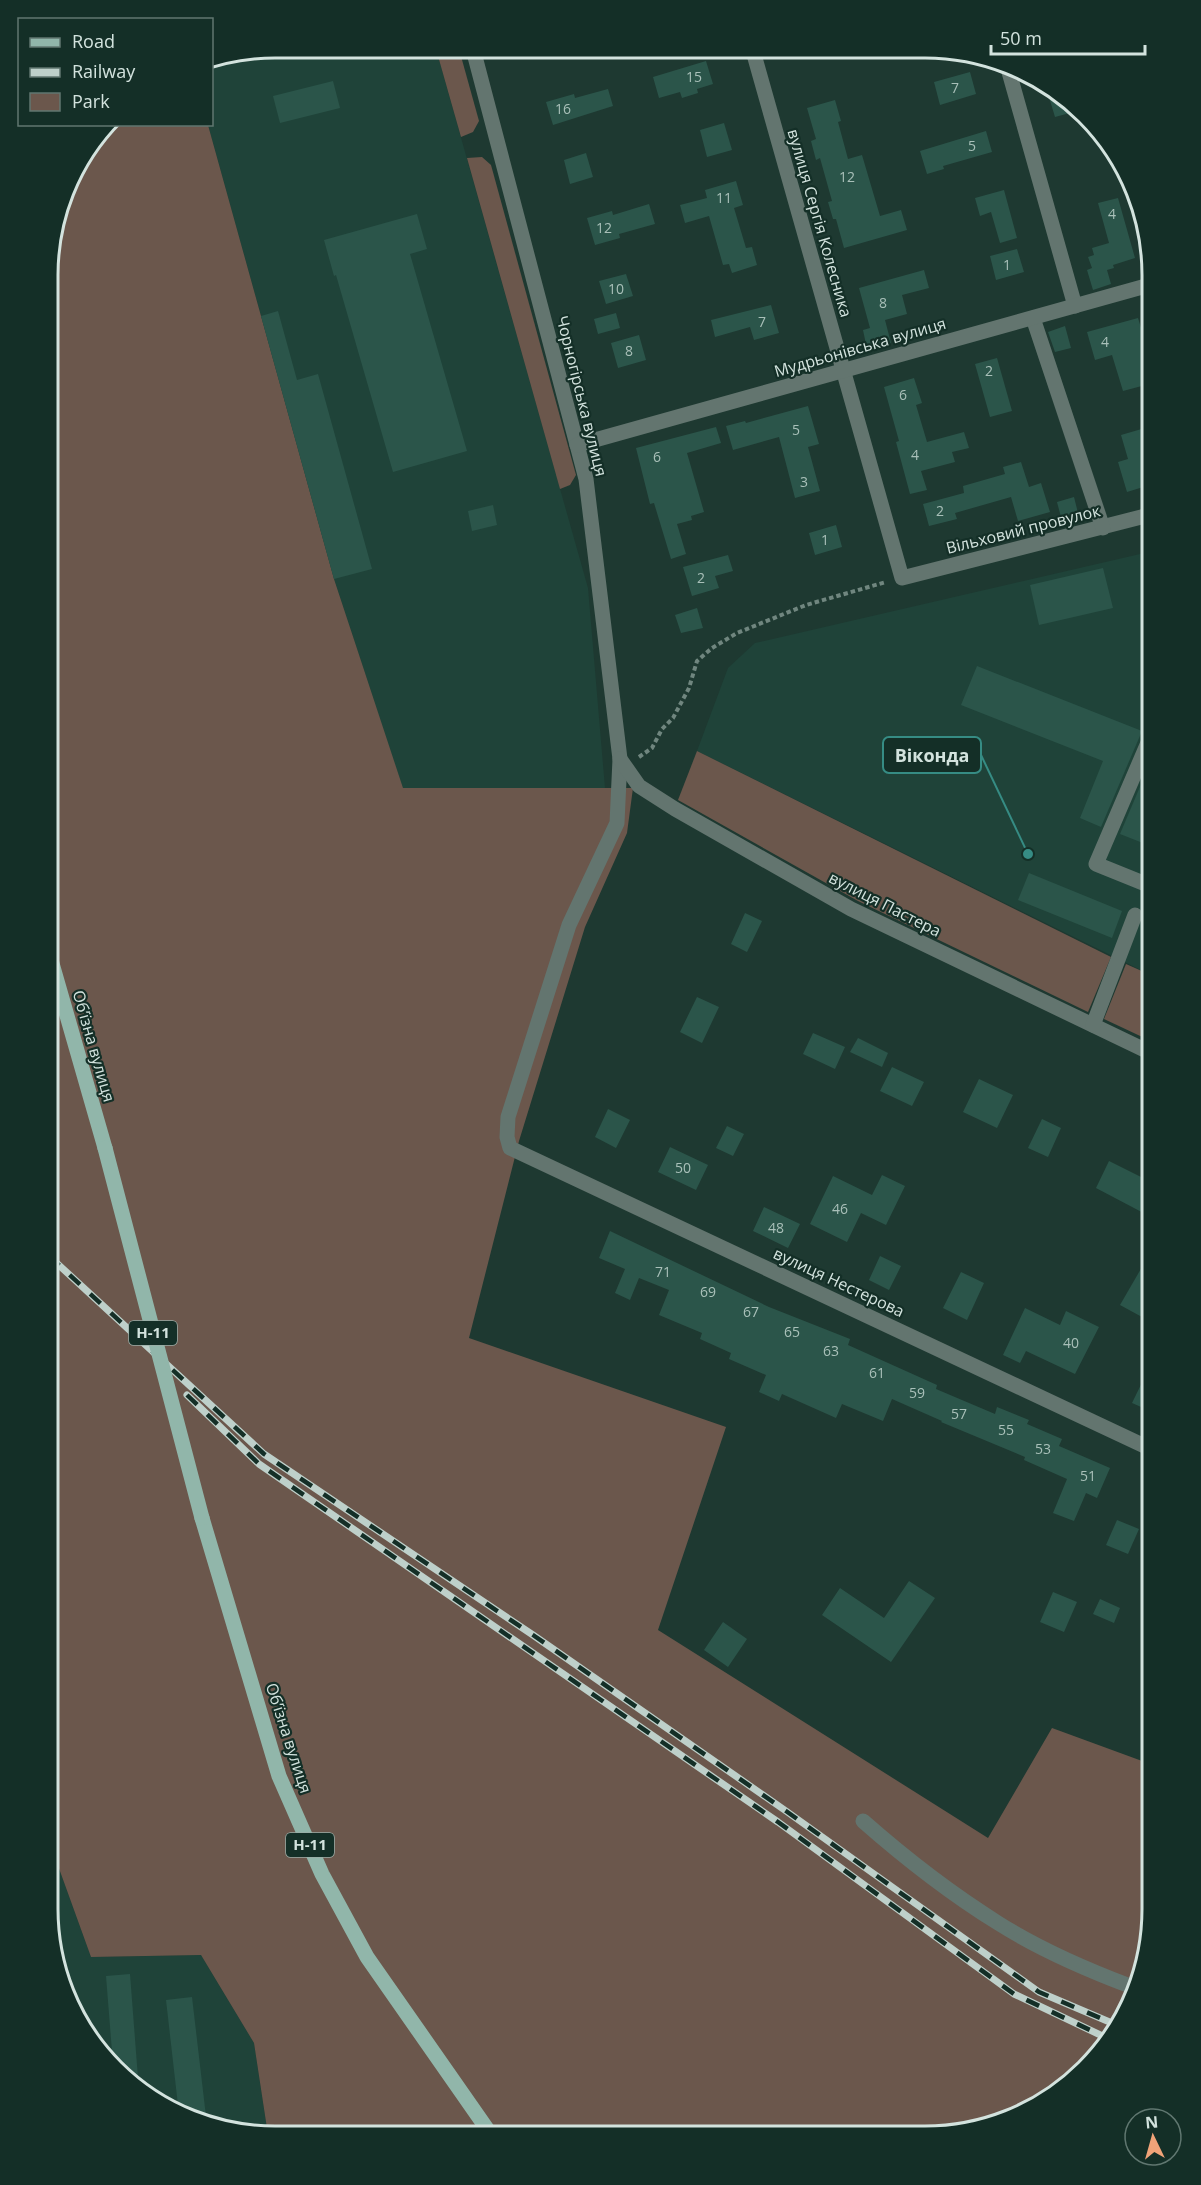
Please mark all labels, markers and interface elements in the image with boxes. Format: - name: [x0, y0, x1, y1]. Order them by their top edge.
- legend: [18, 18, 213, 126]
- scale bar: [991, 18, 1146, 56]
- text: 50 m: [1000, 26, 1042, 50]
- text: Road: [72, 29, 115, 53]
- text: Railway: [72, 59, 136, 83]
- house number: 15: [686, 67, 702, 86]
- house number: 7: [951, 78, 959, 97]
- text: Park: [72, 89, 110, 113]
- house number: 16: [555, 99, 571, 118]
- street label: вулиця Сергія Колесника: [783, 126, 857, 320]
- house number: 5: [968, 136, 976, 155]
- house number: 12: [839, 167, 855, 186]
- house number: 11: [716, 188, 732, 207]
- house number: 4: [1108, 204, 1116, 223]
- house number: 12: [596, 218, 612, 237]
- house number: 1: [1003, 255, 1011, 274]
- house number: 10: [608, 279, 624, 298]
- house number: 8: [879, 293, 887, 312]
- house number: 7: [758, 312, 766, 331]
- street label: Мудрьонівська вулиця: [772, 312, 948, 382]
- street label: Чорногірська вулиця: [551, 313, 613, 479]
- house number: 4: [1101, 332, 1109, 351]
- house number: 8: [625, 341, 633, 360]
- house number: 2: [985, 361, 993, 380]
- house number: 6: [899, 385, 907, 404]
- house number: 5: [792, 420, 800, 439]
- house number: 4: [911, 445, 919, 464]
- house number: 6: [653, 447, 661, 466]
- house number: 3: [800, 472, 808, 491]
- street label: Вільховий провулок: [944, 499, 1103, 559]
- house number: 2: [936, 501, 944, 520]
- house number: 1: [821, 530, 829, 549]
- house number: 2: [697, 568, 705, 587]
- callout: Віконда: [883, 737, 981, 773]
- text: Віконда: [895, 743, 969, 767]
- street label: вулиця Пастера: [825, 866, 945, 942]
- street label: Обʼїзна вулиця: [68, 988, 120, 1104]
- house number: 50: [675, 1158, 691, 1177]
- house number: 46: [832, 1199, 848, 1218]
- house number: 48: [768, 1218, 784, 1237]
- street label: вулиця Нестерова: [770, 1242, 908, 1322]
- house number: 71: [655, 1262, 671, 1281]
- house number: 69: [700, 1282, 716, 1301]
- house number: 67: [743, 1302, 759, 1321]
- road number: Н-11: [129, 1321, 177, 1345]
- house number: 65: [784, 1322, 800, 1341]
- house number: 40: [1063, 1333, 1079, 1352]
- house number: 63: [823, 1341, 839, 1360]
- house number: 61: [869, 1363, 885, 1382]
- house number: 59: [909, 1383, 925, 1402]
- house number: 57: [951, 1404, 967, 1423]
- house number: 55: [998, 1420, 1014, 1439]
- house number: 53: [1035, 1439, 1051, 1458]
- house number: 51: [1080, 1466, 1096, 1485]
- street label: Обʼїзна вулиця: [261, 1680, 317, 1796]
- road number: Н-11: [286, 1833, 334, 1857]
- north arrow: [1123, 2107, 1183, 2167]
- text: N: [1144, 2111, 1159, 2134]

